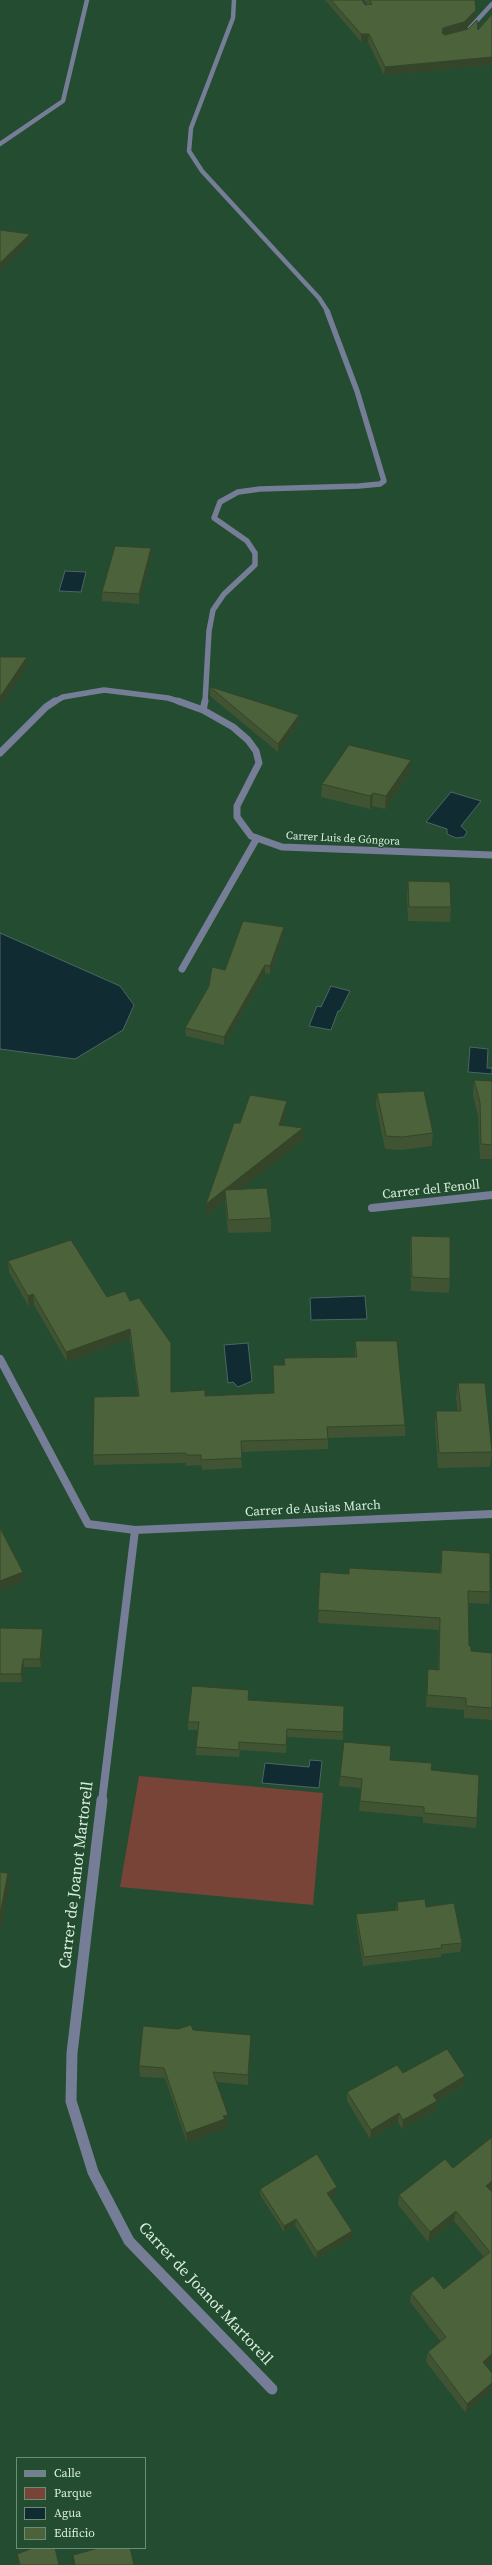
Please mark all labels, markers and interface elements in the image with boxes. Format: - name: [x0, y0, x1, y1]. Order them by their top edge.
- street label: Carrer Luis de Góngora: [286, 829, 400, 849]
- street label: Carrer del Fenoll: [382, 1177, 480, 1203]
- street label: Carrer de Ausias March: [245, 1498, 381, 1520]
- street label: Carrer de Joanot Martorell: [56, 1780, 98, 1970]
- street label: Carrer de Joanot Martorell: [134, 2219, 276, 2369]
- legend: [16, 2457, 146, 2549]
- text: Calle: [54, 2465, 81, 2481]
- text: Parque: [54, 2485, 92, 2501]
- text: Agua: [54, 2505, 81, 2521]
- text: Edificio: [54, 2525, 95, 2541]

